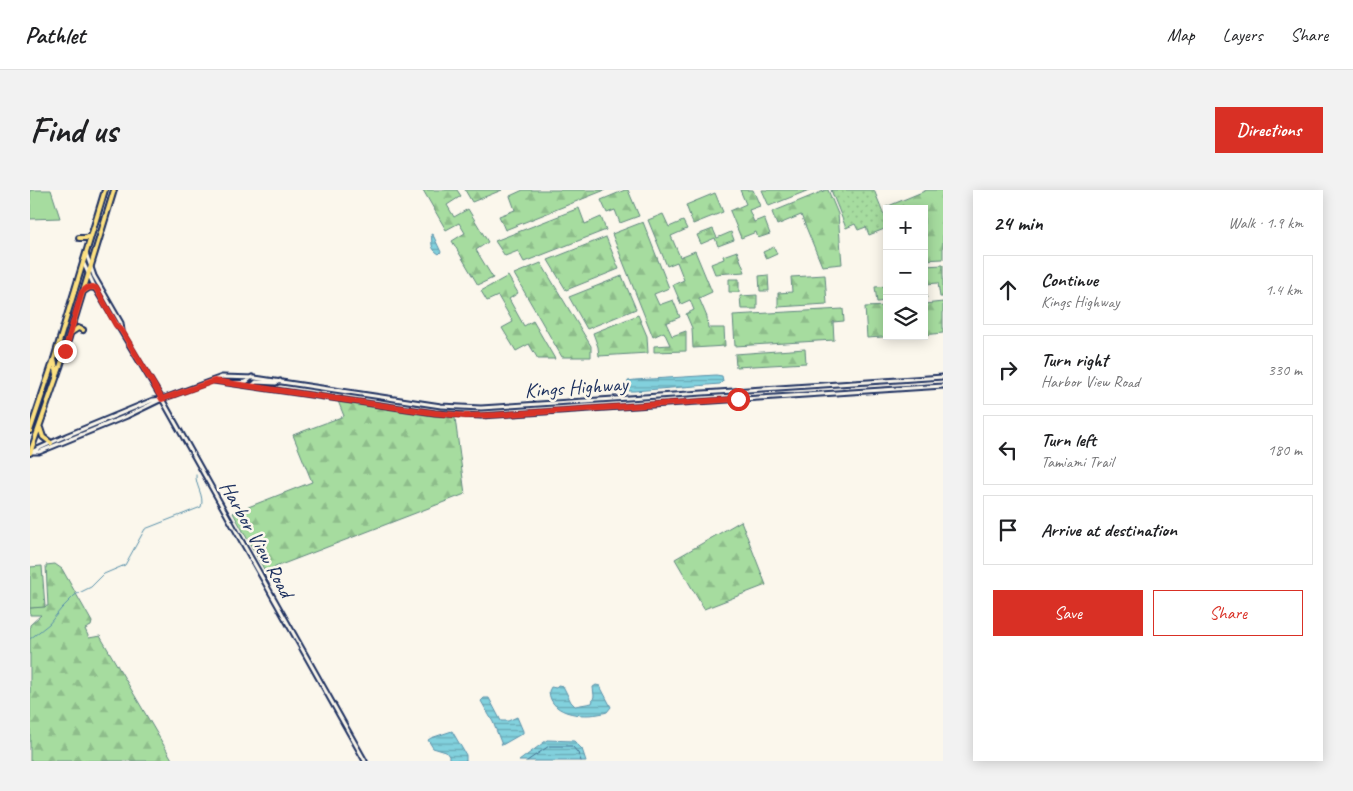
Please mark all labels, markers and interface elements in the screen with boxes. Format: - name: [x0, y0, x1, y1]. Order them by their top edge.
- text: Pathlet: [25, 20, 85, 50]
- text: Map: [1167, 24, 1195, 46]
- text: Layers: [1223, 24, 1262, 46]
- text: Share: [1290, 24, 1328, 46]
- button: Directions: [1215, 107, 1323, 153]
- text: Find us: [30, 108, 117, 153]
- map controls: [883, 205, 928, 340]
- button: +: [883, 205, 928, 250]
- text: 24 min: [993, 210, 1043, 236]
- text: Walk · 1.9 km: [1228, 213, 1303, 233]
- button: −: [883, 250, 928, 295]
- text: Continue: [1041, 268, 1098, 292]
- icon: ahead: [994, 276, 1022, 304]
- text: 1.4 km: [1265, 280, 1302, 300]
- text: Kings Highway: [1041, 292, 1120, 312]
- button: layers: [883, 295, 928, 340]
- route end: [54, 340, 77, 363]
- text: Turn right: [1041, 348, 1108, 372]
- icon: right: [994, 356, 1022, 384]
- text: 330 m: [1268, 360, 1302, 380]
- street label: Kings Highway: [524, 370, 630, 404]
- text: Harbor View Road: [1041, 372, 1140, 392]
- route start: [727, 388, 750, 411]
- text: Turn left: [1041, 428, 1096, 452]
- icon: left: [994, 436, 1022, 464]
- text: 180 m: [1268, 440, 1302, 460]
- text: Tamiami Trail: [1041, 452, 1113, 472]
- street label: Harbor View Road: [214, 476, 302, 605]
- icon: arrive: [994, 516, 1022, 544]
- text: Arrive at destination: [1041, 518, 1177, 542]
- button: Save: [993, 590, 1143, 636]
- button: Share: [1153, 590, 1303, 636]

